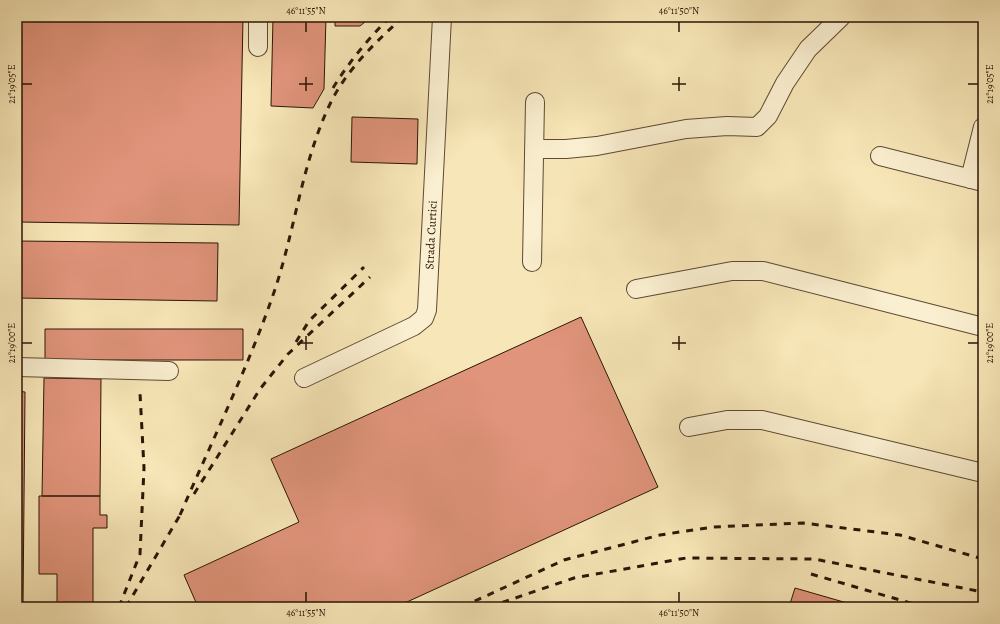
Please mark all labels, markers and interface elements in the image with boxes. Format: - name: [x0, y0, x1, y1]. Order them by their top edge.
- text: 46°11'55"N: [286, 4, 326, 17]
- text: 46°11'50"N: [659, 4, 699, 17]
- text: 21°19'05"E: [5, 64, 18, 104]
- text: 21°19'05"E: [983, 64, 996, 104]
- street label: Strada Curtici: [421, 200, 441, 270]
- text: 21°19'00"E: [5, 323, 18, 363]
- text: 21°19'00"E: [983, 323, 996, 363]
- text: 46°11'55"N: [286, 606, 326, 619]
- text: 46°11'50"N: [659, 606, 699, 619]

